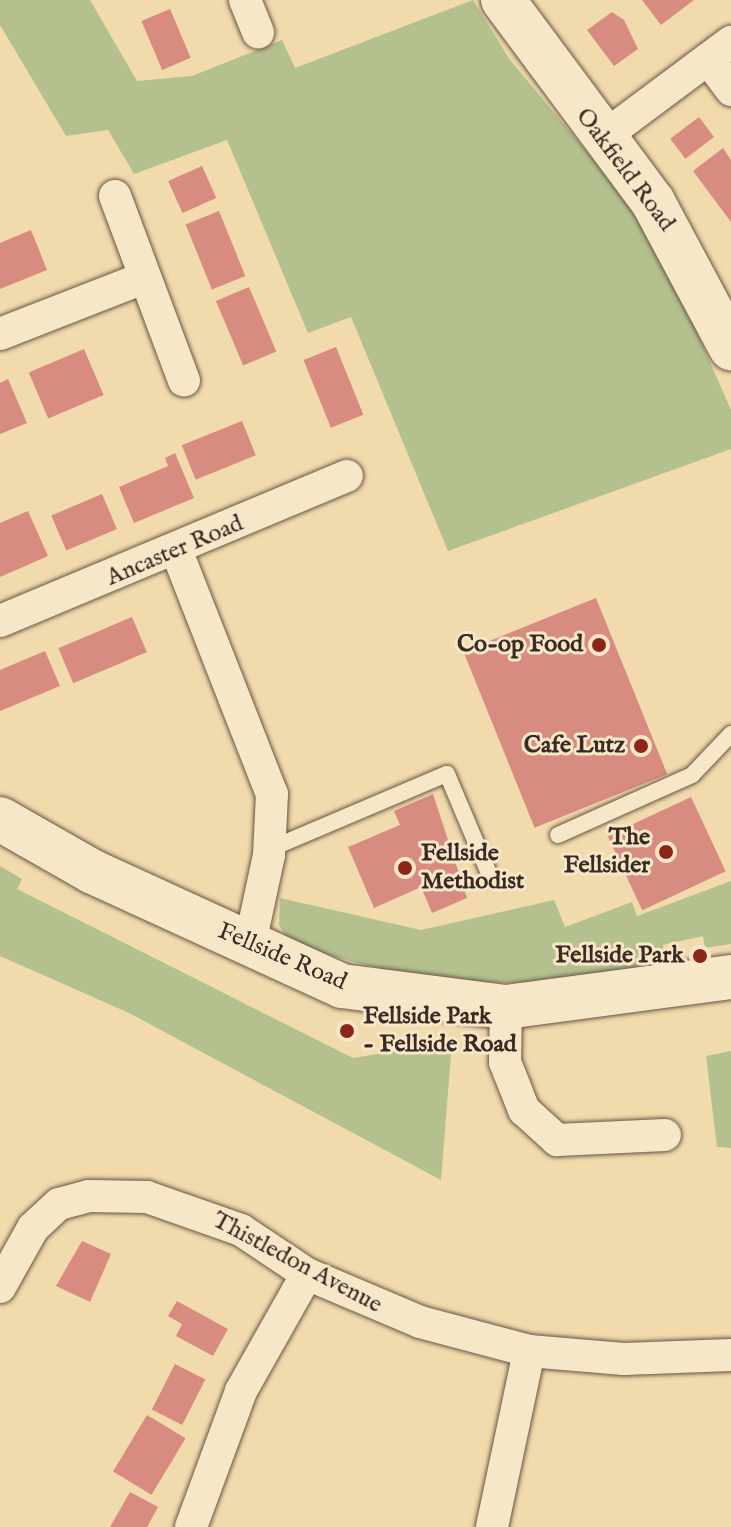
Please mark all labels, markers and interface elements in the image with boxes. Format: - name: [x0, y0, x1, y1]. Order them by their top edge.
- street label: Oakfield Road: [569, 103, 681, 237]
- street label: Ancaster Road: [102, 509, 248, 593]
- place label: Co-op Food: [457, 631, 583, 659]
- marker: Co-op Food: [590, 636, 608, 654]
- place label: Cafe Lutz: [524, 732, 625, 760]
- marker: Cafe Lutz: [632, 737, 650, 755]
- place label: The Fellsider: [563, 824, 650, 880]
- place label: Fellside Methodist: [421, 840, 524, 896]
- marker: The Fellsider: [657, 843, 675, 861]
- marker: Fellside Methodist: [396, 859, 414, 877]
- street label: Fellside Road: [213, 917, 351, 997]
- place label: Fellside Park: [555, 942, 684, 970]
- marker: Fellside Park: [691, 947, 709, 965]
- place label: Fellside Park - Fellside Road: [363, 1003, 517, 1059]
- marker: Fellside Park - Fellside Road: [338, 1022, 356, 1040]
- street label: Thistledon Avenue: [207, 1206, 387, 1320]

